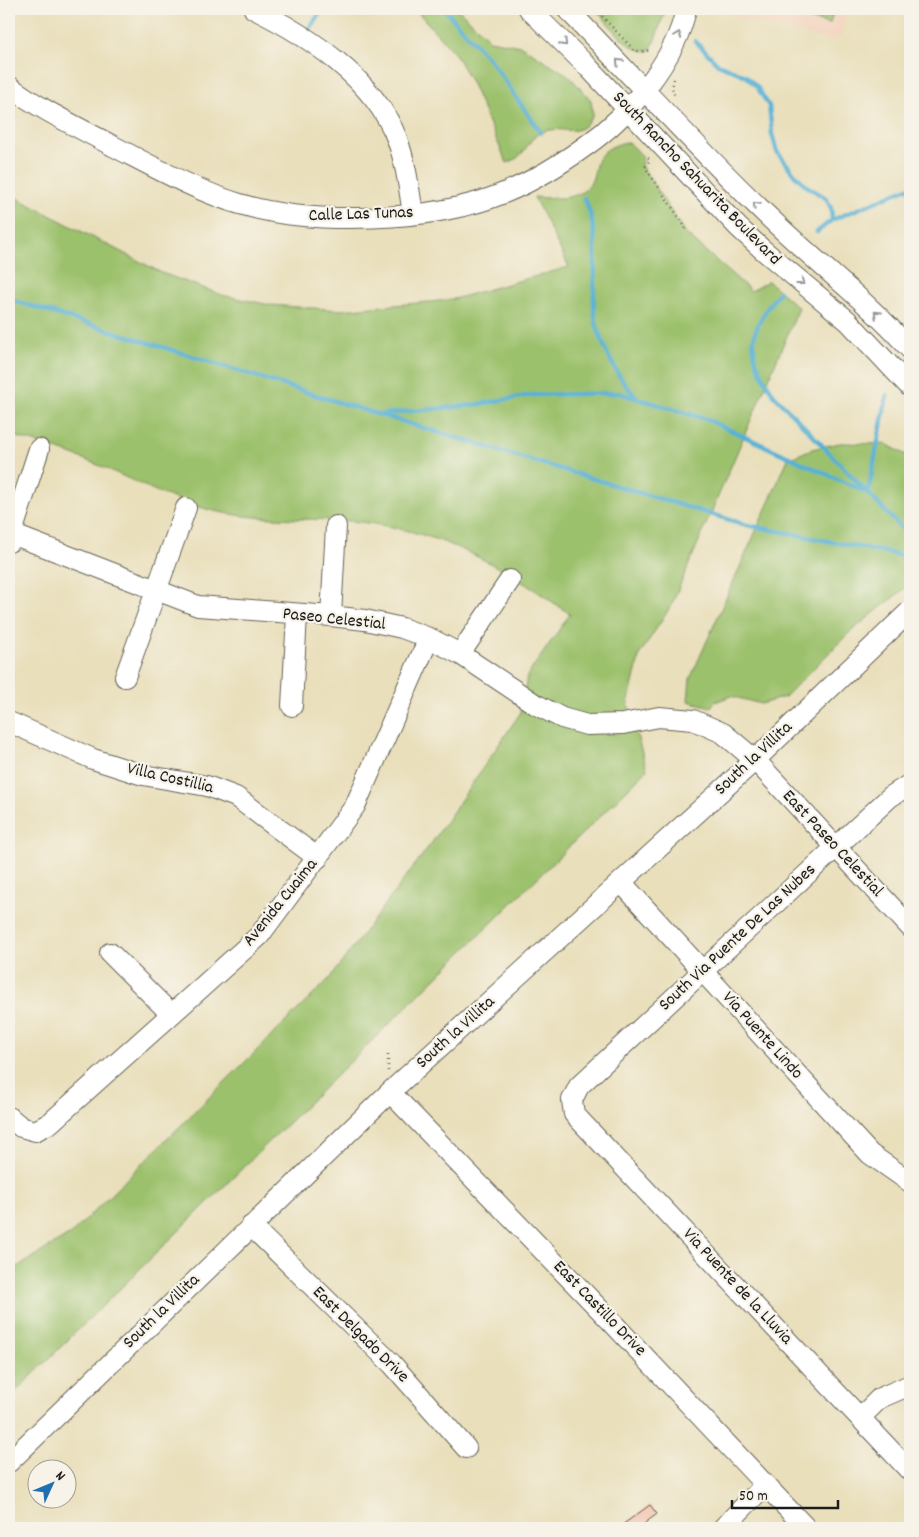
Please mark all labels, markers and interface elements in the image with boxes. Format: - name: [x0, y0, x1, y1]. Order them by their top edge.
- one-way arrow: [672, 32, 682, 40]
- one-way arrow: [558, 37, 567, 46]
- one-way arrow: [616, 59, 625, 68]
- street label: South Rancho Sahuarita Boulevard: [606, 86, 786, 272]
- street label: Calle Las Tunas: [308, 201, 414, 229]
- one-way arrow: [753, 202, 762, 211]
- one-way arrow: [795, 277, 804, 285]
- one-way arrow: [874, 310, 883, 319]
- street label: Paseo Celestial: [281, 602, 387, 638]
- street label: South la Villita: [709, 716, 799, 802]
- street label: Villa Costillia: [124, 757, 216, 801]
- street label: East Paseo Celestial: [776, 785, 889, 904]
- street label: Avenida Cuaima: [238, 853, 325, 952]
- street label: South Via Puente De Las Nubes: [654, 858, 822, 1018]
- street label: Via Puente Lindo: [716, 986, 808, 1086]
- street label: South la Villita: [411, 990, 501, 1075]
- street label: Via Puente de la Lluvia: [676, 1223, 798, 1351]
- street label: East Castillo Drive: [547, 1255, 652, 1363]
- street label: South la Villita: [118, 1268, 206, 1355]
- street label: East Delgado Drive: [306, 1281, 414, 1389]
- north arrow: [28, 1460, 78, 1510]
- text: N: [50, 1467, 70, 1486]
- scale bar: [732, 1477, 838, 1509]
- text: 50 m: [739, 1486, 768, 1508]

